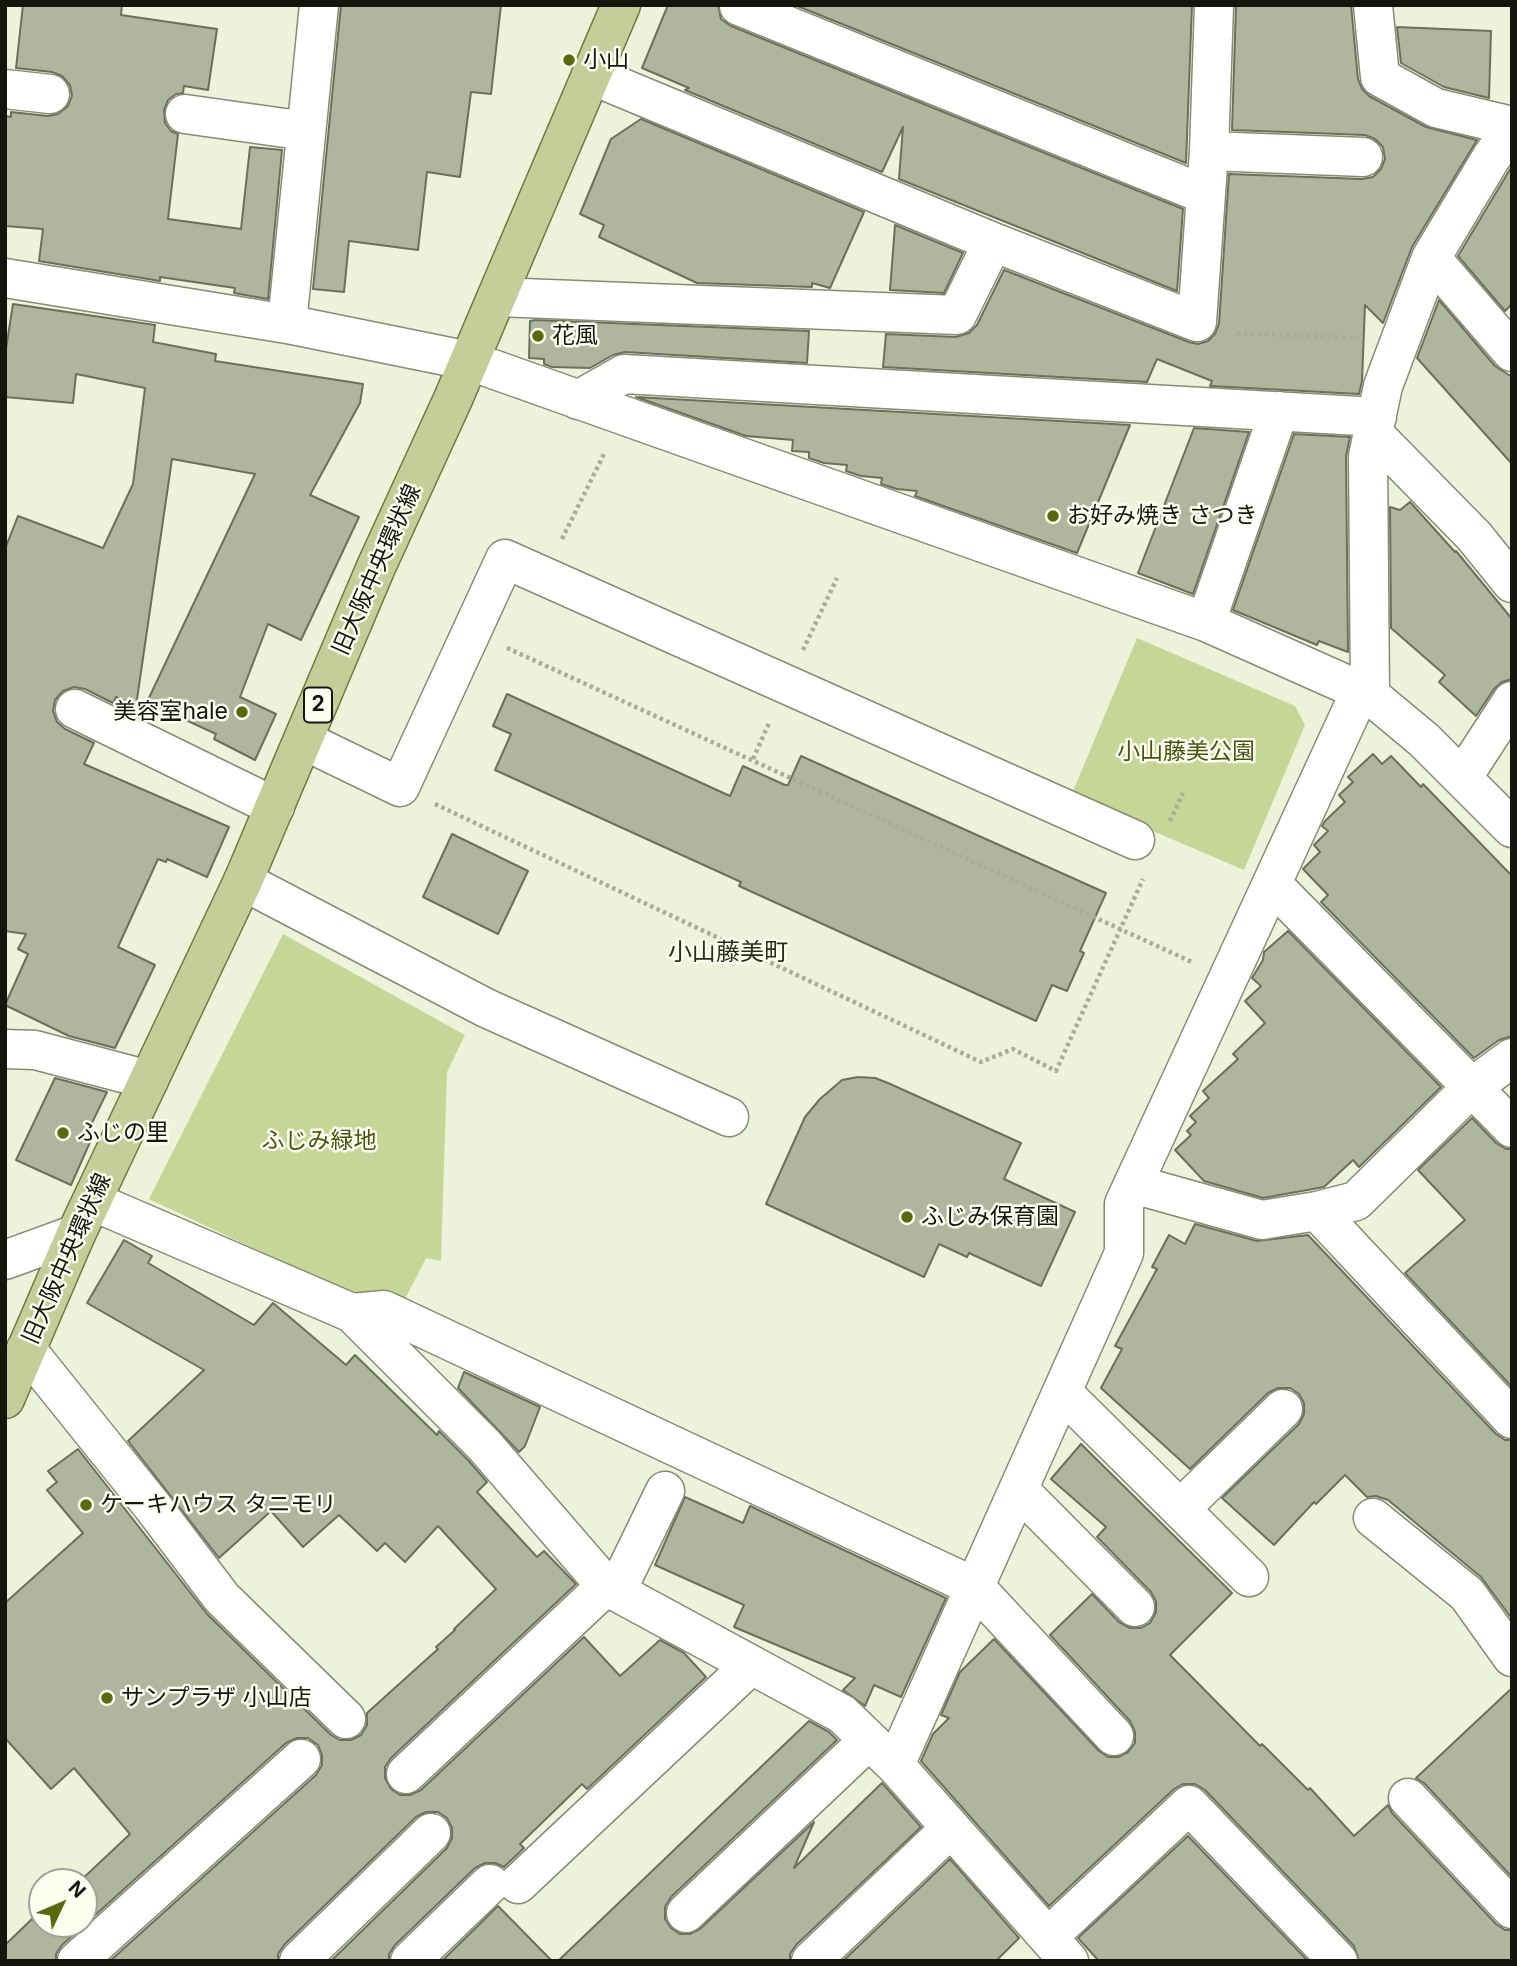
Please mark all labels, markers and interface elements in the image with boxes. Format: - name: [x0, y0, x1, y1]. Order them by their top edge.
- place label: 小山: [583, 46, 629, 74]
- marker: 小山: [561, 52, 577, 68]
- place label: 花風: [552, 322, 598, 350]
- marker: 花風: [530, 328, 546, 344]
- street label: 旧大阪中央環状線: [327, 480, 427, 660]
- place label: お好み焼き さつき: [1067, 502, 1257, 530]
- marker: お好み焼き さつき: [1045, 508, 1061, 524]
- road number: 2: [304, 688, 332, 722]
- place label: 美容室hale: [114, 698, 228, 726]
- marker: 美容室hale: [234, 704, 250, 720]
- park label: 小山藤美公園: [1117, 738, 1255, 766]
- district label: 小山藤美町: [668, 939, 788, 967]
- place label: ふじの里: [77, 1119, 169, 1147]
- marker: ふじの里: [55, 1125, 71, 1141]
- park label: ふじみ緑地: [262, 1127, 376, 1155]
- street label: 旧大阪中央環状線: [17, 1169, 117, 1349]
- place label: ふじみ保育園: [921, 1203, 1059, 1231]
- marker: ふじみ保育園: [899, 1209, 915, 1225]
- place label: ケーキハウス タニモリ: [100, 1491, 336, 1519]
- marker: ケーキハウス タニモリ: [78, 1497, 94, 1513]
- place label: サンプラザ 小山店: [121, 1684, 311, 1712]
- marker: サンプラザ 小山店: [99, 1690, 115, 1706]
- north arrow: [28, 1868, 98, 1938]
- text: N: [64, 1876, 90, 1903]

